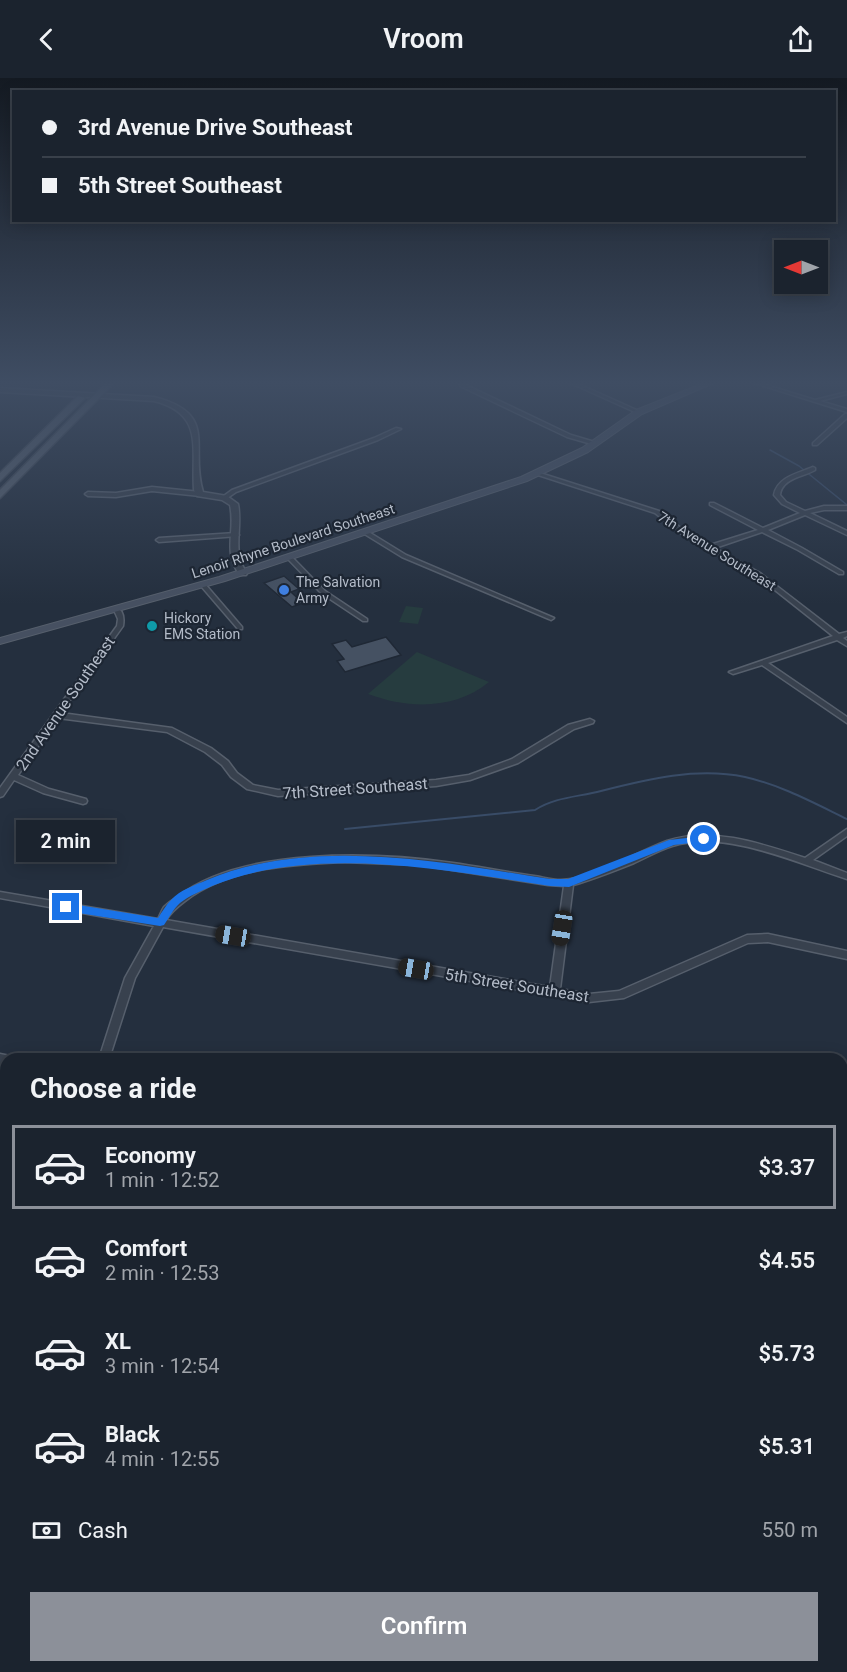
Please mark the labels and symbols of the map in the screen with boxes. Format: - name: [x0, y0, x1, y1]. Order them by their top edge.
- north arrow: [774, 240, 828, 294]
- street label: Lenoir Rhyne Boulevard Southeast: [189, 500, 397, 581]
- street label: 7th Avenue Southeast: [655, 508, 779, 594]
- place label: The Salvation Army: [296, 574, 380, 606]
- marker: The Salvation Army: [277, 583, 291, 597]
- place label: Hickory EMS Station: [164, 610, 240, 642]
- marker: Hickory EMS Station: [145, 619, 159, 633]
- street label: 2nd Avenue Southeast: [12, 633, 119, 774]
- street label: 7th Street Southeast: [282, 774, 428, 803]
- callout: 2 min: [16, 820, 116, 862]
- route start: [690, 825, 717, 852]
- route end: [52, 893, 79, 920]
- car: [550, 909, 574, 947]
- car: [214, 924, 252, 948]
- car: [397, 957, 435, 981]
- street label: 5th Street Southeast: [444, 965, 590, 1006]

